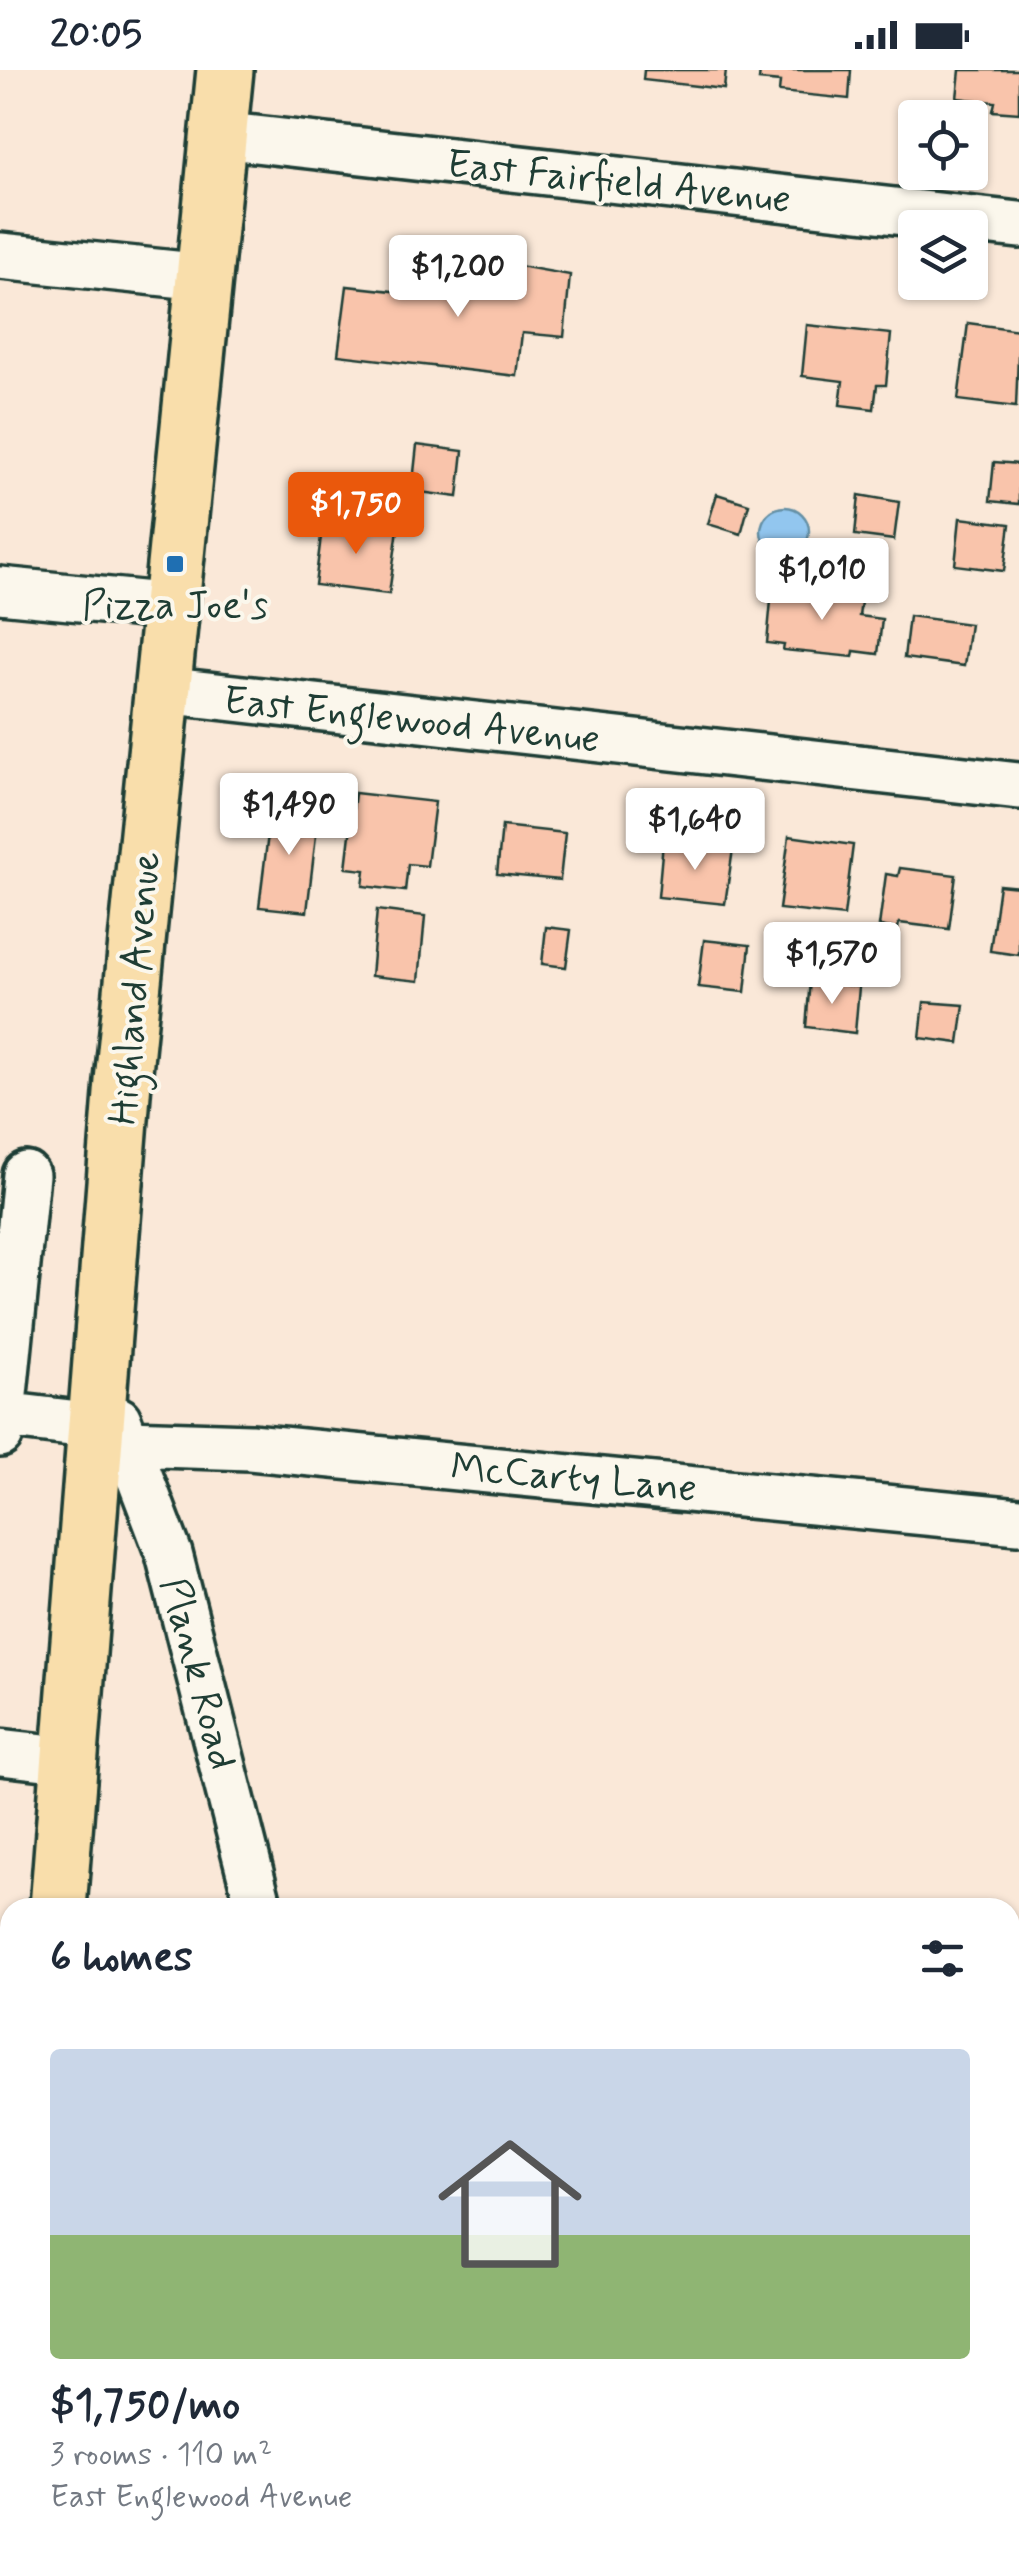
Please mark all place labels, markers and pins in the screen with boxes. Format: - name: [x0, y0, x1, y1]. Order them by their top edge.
- pin: $1,200: [377, 235, 539, 320]
- pin: $1,750: [275, 472, 437, 557]
- pin: $1,010: [741, 538, 903, 623]
- marker: Pizza Joe's: [164, 553, 186, 575]
- place label: Pizza Joe's: [82, 581, 268, 633]
- pin: $1,490: [208, 773, 370, 858]
- pin: $1,640: [614, 788, 776, 873]
- pin: $1,570: [751, 922, 913, 1007]

